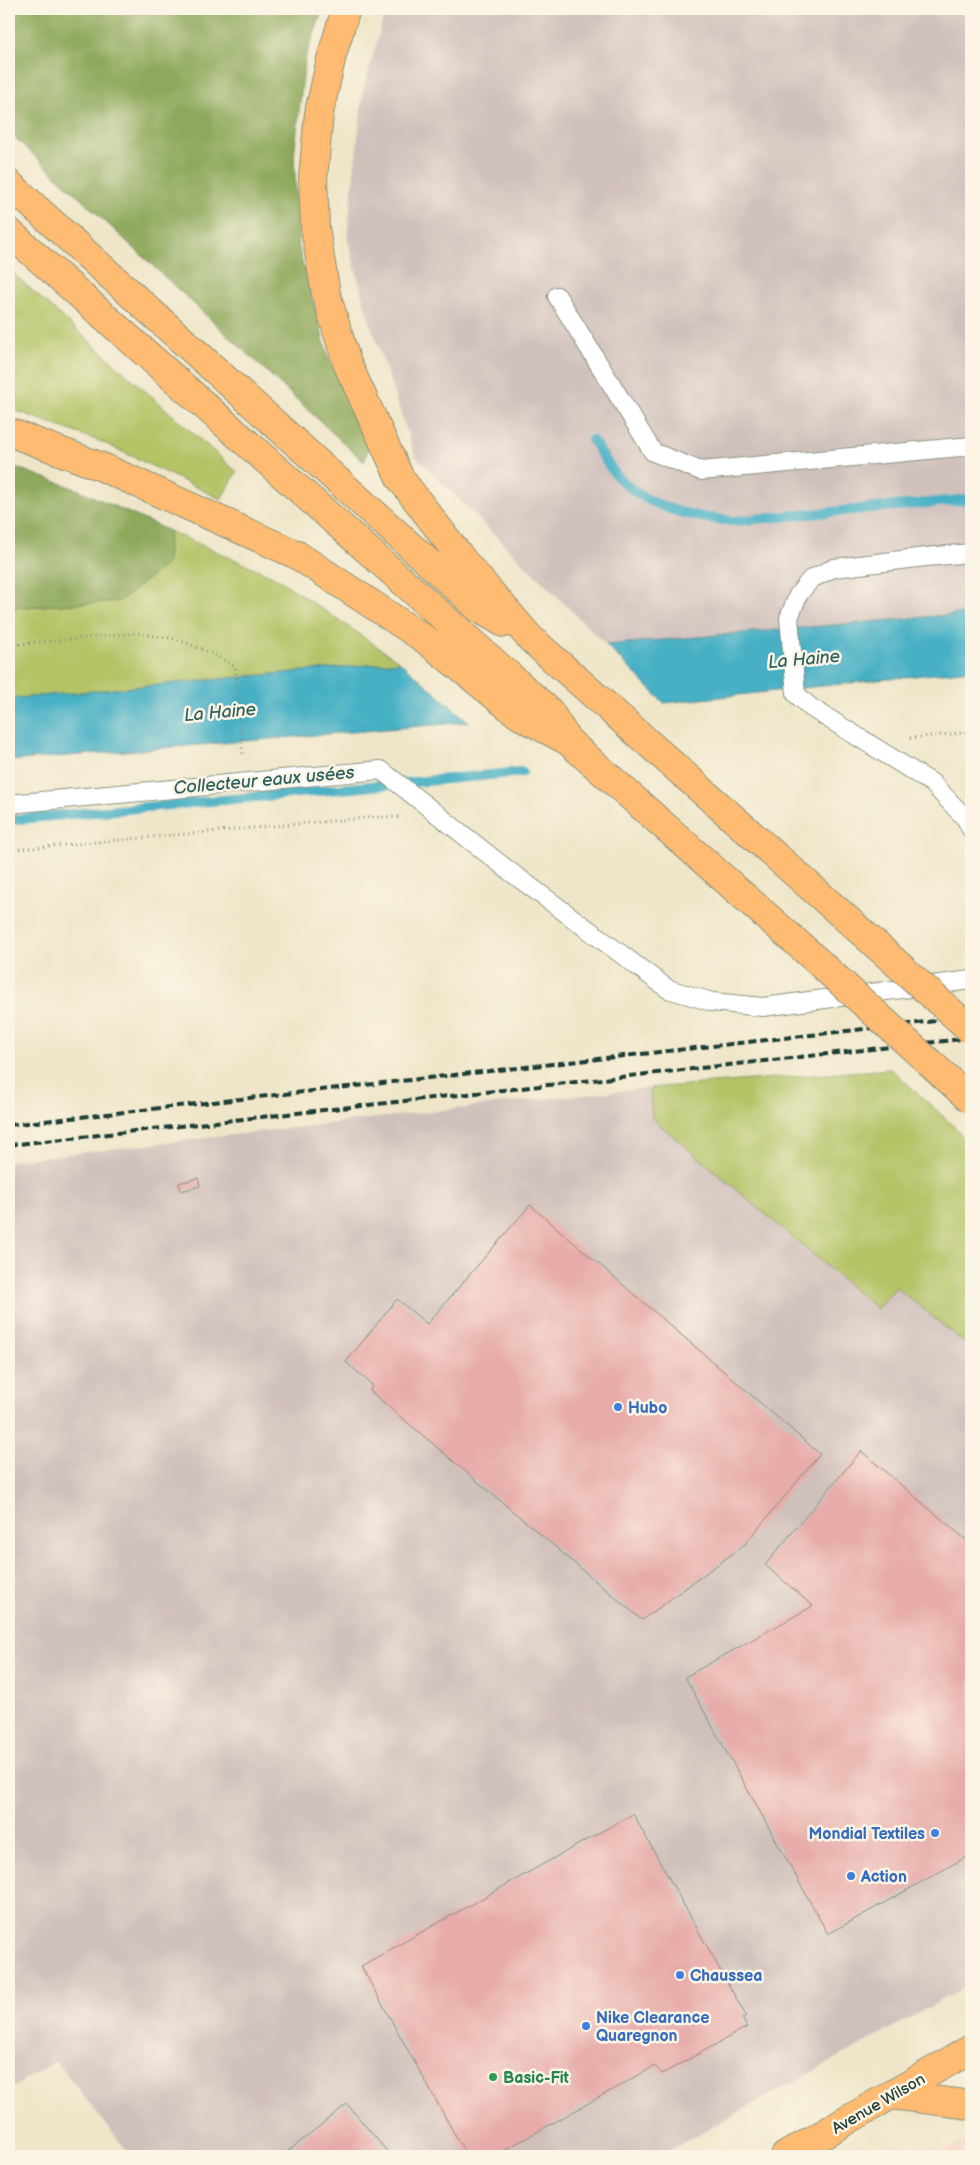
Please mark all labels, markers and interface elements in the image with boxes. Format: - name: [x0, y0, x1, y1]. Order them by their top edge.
- water label: La Haine: [767, 646, 841, 673]
- water label: La Haine: [183, 699, 257, 726]
- water label: Collecteur eaux usées: [173, 762, 355, 799]
- place label: Hubo: [628, 1399, 667, 1418]
- marker: Hubo: [612, 1401, 624, 1413]
- place label: Mondial Textiles: [809, 1825, 925, 1844]
- marker: Mondial Textiles: [929, 1827, 941, 1839]
- place label: Action: [860, 1868, 907, 1887]
- marker: Action: [845, 1870, 857, 1882]
- place label: Chaussea: [690, 1967, 762, 1986]
- marker: Chaussea: [674, 1969, 686, 1981]
- place label: Nike Clearance Quaregnon: [596, 2009, 709, 2046]
- marker: Nike Clearance Quaregnon: [580, 2020, 592, 2032]
- place label: Basic-Fit: [503, 2069, 570, 2088]
- street label: Avenue Wilson: [829, 2070, 929, 2139]
- marker: Basic-Fit: [487, 2071, 499, 2083]

